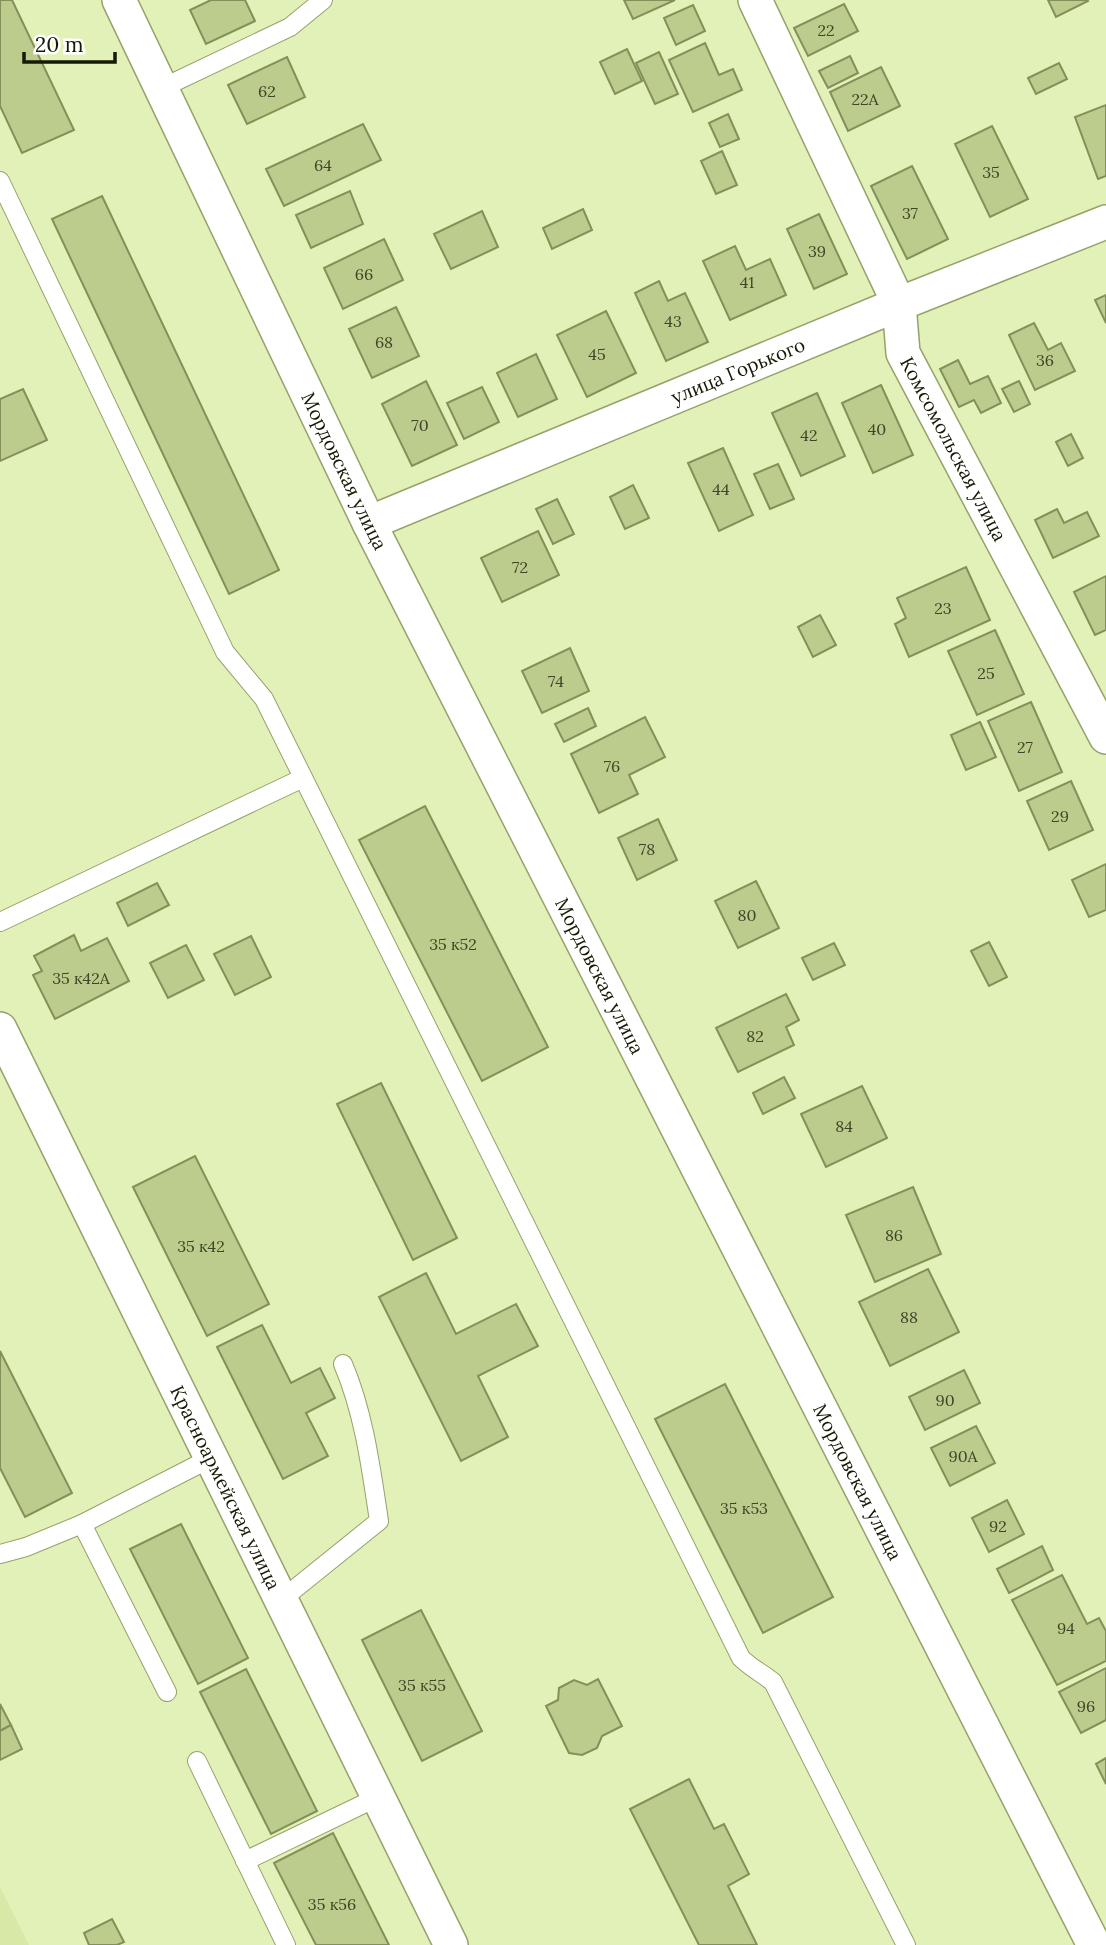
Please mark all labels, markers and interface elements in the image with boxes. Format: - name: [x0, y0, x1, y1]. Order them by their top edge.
- house number: 22: [817, 20, 835, 40]
- scale bar: [24, 21, 116, 65]
- text: 20 m: [35, 31, 84, 58]
- house number: 62: [258, 81, 276, 101]
- house number: 22А: [851, 89, 880, 109]
- house number: 64: [314, 155, 332, 175]
- house number: 35: [982, 162, 1000, 182]
- house number: 37: [902, 203, 919, 223]
- house number: 39: [808, 241, 826, 261]
- house number: 66: [355, 264, 373, 284]
- house number: 41: [740, 272, 754, 292]
- house number: 43: [664, 311, 682, 331]
- house number: 68: [375, 332, 393, 352]
- street label: улица Горького: [667, 332, 808, 409]
- house number: 45: [588, 344, 606, 364]
- house number: 36: [1036, 350, 1054, 370]
- street label: Комсомольская улица: [895, 353, 1012, 545]
- street label: Мордовская улица: [296, 388, 393, 554]
- house number: 70: [411, 415, 429, 435]
- house number: 40: [868, 419, 886, 439]
- house number: 42: [800, 425, 818, 445]
- house number: 44: [712, 479, 730, 499]
- house number: 72: [512, 557, 528, 577]
- house number: 23: [934, 598, 952, 618]
- house number: 25: [977, 663, 995, 683]
- house number: 74: [548, 671, 564, 691]
- house number: 27: [1017, 737, 1034, 757]
- house number: 76: [604, 756, 620, 776]
- house number: 29: [1051, 806, 1069, 826]
- house number: 78: [639, 839, 655, 859]
- street label: Мордовская улица: [550, 894, 650, 1058]
- house number: 80: [738, 905, 757, 925]
- house number: 35 к52: [429, 934, 477, 954]
- house number: 35 к42А: [52, 968, 111, 988]
- house number: 82: [746, 1026, 764, 1046]
- house number: 84: [835, 1116, 853, 1136]
- house number: 86: [885, 1225, 903, 1245]
- house number: 35 к42: [177, 1236, 225, 1256]
- house number: 88: [900, 1307, 918, 1327]
- street label: Красноармейская улица: [165, 1381, 286, 1594]
- house number: 90: [935, 1390, 955, 1410]
- street label: Мордовская улица: [808, 1400, 908, 1564]
- house number: 90А: [948, 1446, 979, 1466]
- house number: 35 к53: [720, 1498, 768, 1518]
- house number: 92: [989, 1516, 1007, 1536]
- house number: 94: [1057, 1618, 1075, 1638]
- house number: 35 к55: [398, 1675, 446, 1695]
- house number: 96: [1077, 1696, 1095, 1716]
- house number: 35 к56: [308, 1894, 356, 1914]

